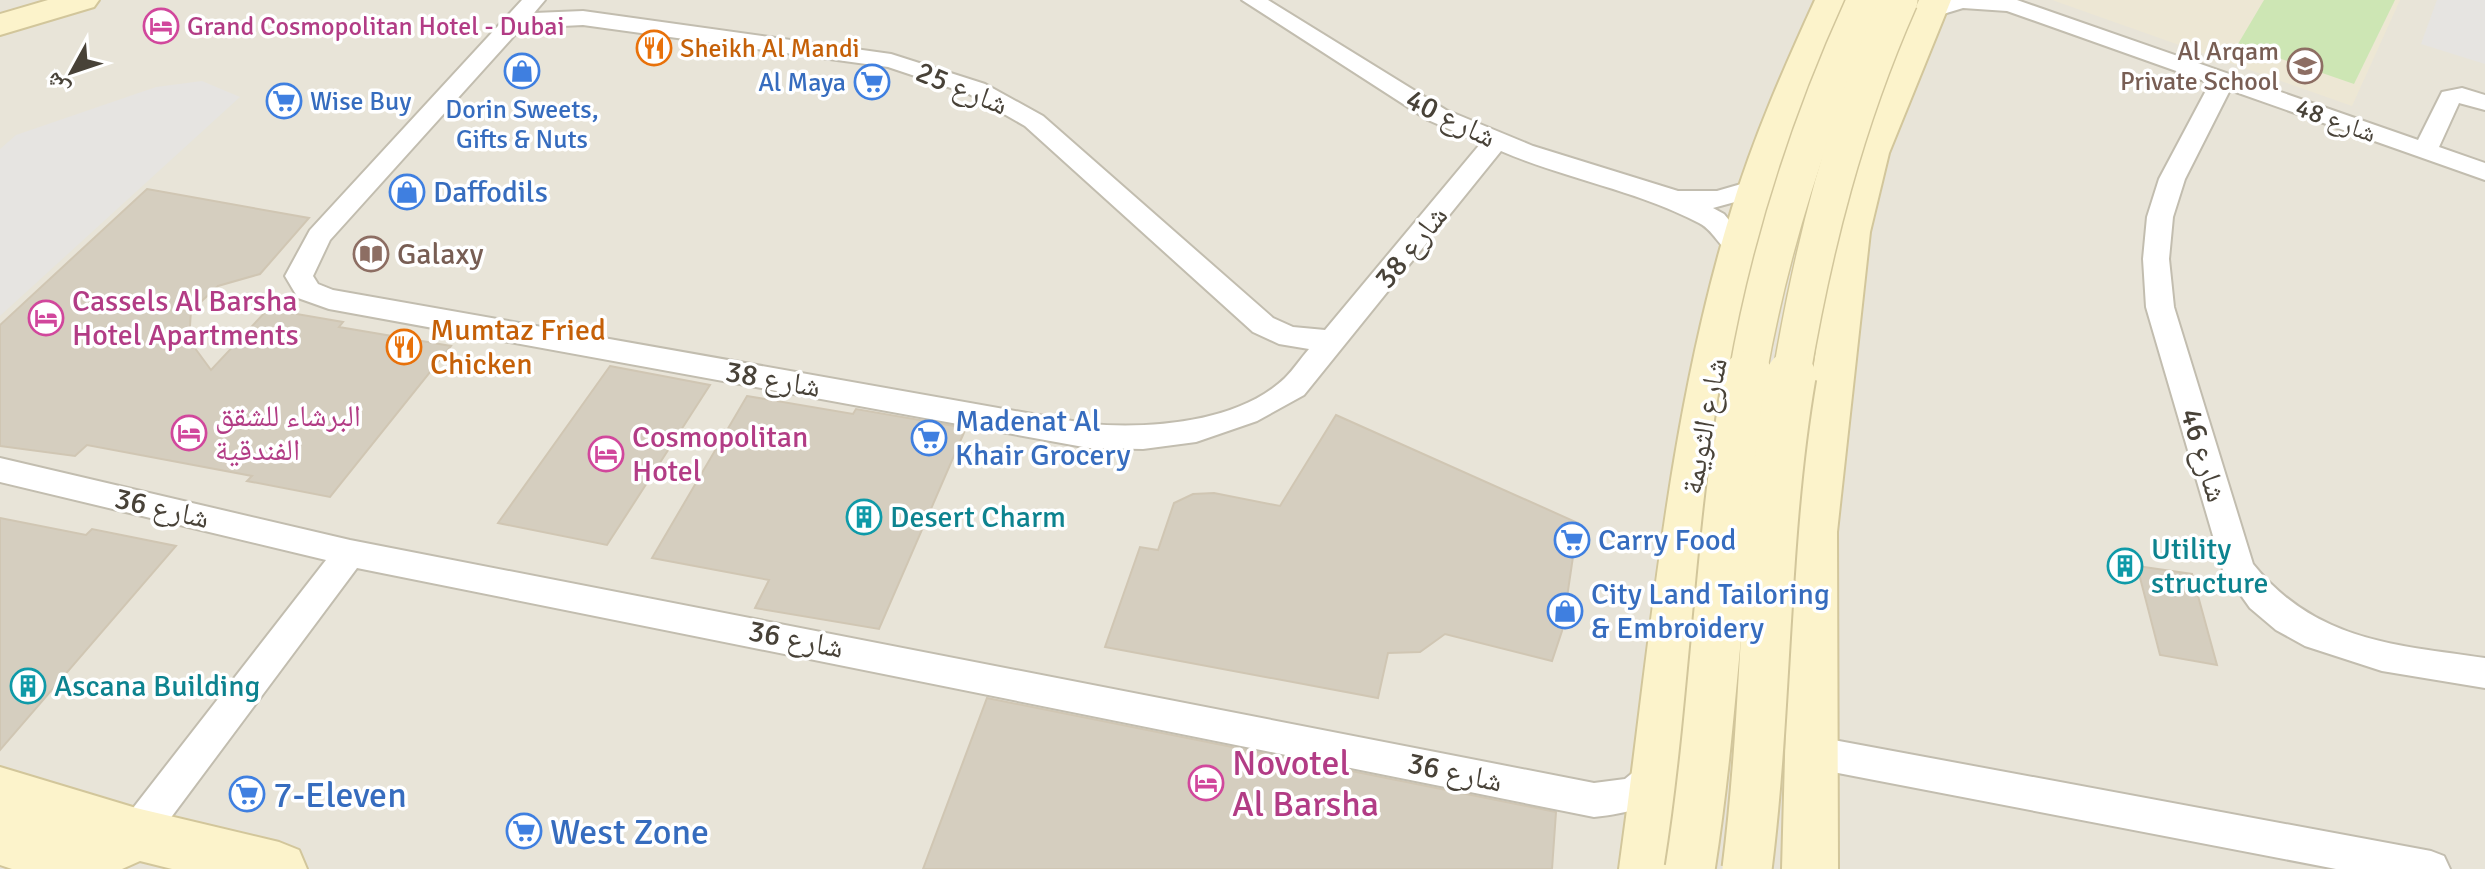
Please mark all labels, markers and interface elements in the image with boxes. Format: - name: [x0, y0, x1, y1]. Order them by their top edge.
- hotel icon: Grand Cosmopolitan Hotel - Dubai: [142, 7, 180, 45]
- place label: Grand Cosmopolitan Hotel - Dubai: [187, 11, 564, 43]
- restaurant icon: Sheikh Al Mandi: [635, 29, 673, 67]
- north arrow: [32, 32, 112, 112]
- place label: Sheikh Al Mandi: [680, 33, 860, 65]
- place label: Al Arqam Private School: [2120, 36, 2279, 98]
- school or university icon: Al Arqam Private School: [2286, 47, 2324, 85]
- shop icon: Dorin Sweets, Gifts & Nuts: [503, 52, 541, 90]
- street label: شارع 25: [910, 53, 1013, 124]
- supermarket icon: Al Maya: [853, 63, 891, 101]
- text: ش: [39, 67, 75, 102]
- place label: Al Maya: [758, 67, 846, 99]
- street label: شارع 40: [1400, 81, 1502, 156]
- supermarket icon: Wise Buy: [265, 82, 303, 120]
- place label: Wise Buy: [310, 86, 411, 118]
- street label: شارع 48: [2291, 92, 2380, 150]
- place label: Dorin Sweets, Gifts & Nuts: [445, 94, 599, 156]
- shop icon: Daffodils: [388, 173, 426, 211]
- place label: Daffodils: [433, 174, 548, 211]
- street label: شارع 38: [1367, 198, 1456, 296]
- library icon: Galaxy: [352, 235, 390, 273]
- place label: Galaxy: [397, 236, 483, 273]
- place label: Cassels Al Barsha Hotel Apartments: [72, 283, 299, 354]
- hotel icon: Cassels Al Barsha Hotel Apartments: [27, 299, 65, 337]
- place label: Mumtaz Fried Chicken: [430, 312, 606, 383]
- restaurant icon: Mumtaz Fried Chicken: [385, 328, 423, 366]
- street label: شارع 38: [722, 353, 823, 406]
- street label: شارع الثويمة: [1673, 355, 1736, 497]
- place label: البرشاء للشقق الفندقية: [215, 398, 361, 469]
- place label: Madenat Al Khair Grocery: [955, 403, 1130, 474]
- street label: شارع 46: [2172, 404, 2235, 506]
- hotel icon: البرشاء للشقق الفندقية: [170, 414, 208, 452]
- place label: Cosmopolitan Hotel: [632, 419, 808, 490]
- supermarket icon: Madenat Al Khair Grocery: [910, 419, 948, 457]
- hotel icon: Cosmopolitan Hotel: [587, 435, 625, 473]
- street label: شارع 36: [111, 480, 213, 537]
- building icon: Desert Charm: [845, 498, 883, 536]
- place label: Desert Charm: [890, 499, 1066, 536]
- supermarket icon: Carry Food: [1553, 521, 1591, 559]
- place label: Carry Food: [1598, 522, 1736, 559]
- place label: Utility structure: [2151, 531, 2269, 602]
- building icon: Utility structure: [2106, 547, 2144, 585]
- place label: City Land Tailoring & Embroidery: [1591, 576, 1830, 647]
- shop icon: City Land Tailoring & Embroidery: [1546, 592, 1584, 630]
- street label: شارع 36: [745, 612, 847, 667]
- building icon: Ascana Building: [9, 667, 47, 705]
- place label: Ascana Building: [54, 668, 260, 705]
- place label: Novotel Al Barsha: [1232, 741, 1379, 827]
- street label: شارع 36: [1404, 744, 1506, 801]
- hotel icon: Novotel Al Barsha: [1187, 764, 1225, 802]
- place label: 7-Eleven: [273, 773, 407, 818]
- supermarket icon: 7-Eleven: [228, 775, 266, 813]
- place label: West Zone: [550, 810, 709, 855]
- supermarket icon: West Zone: [505, 812, 543, 850]

